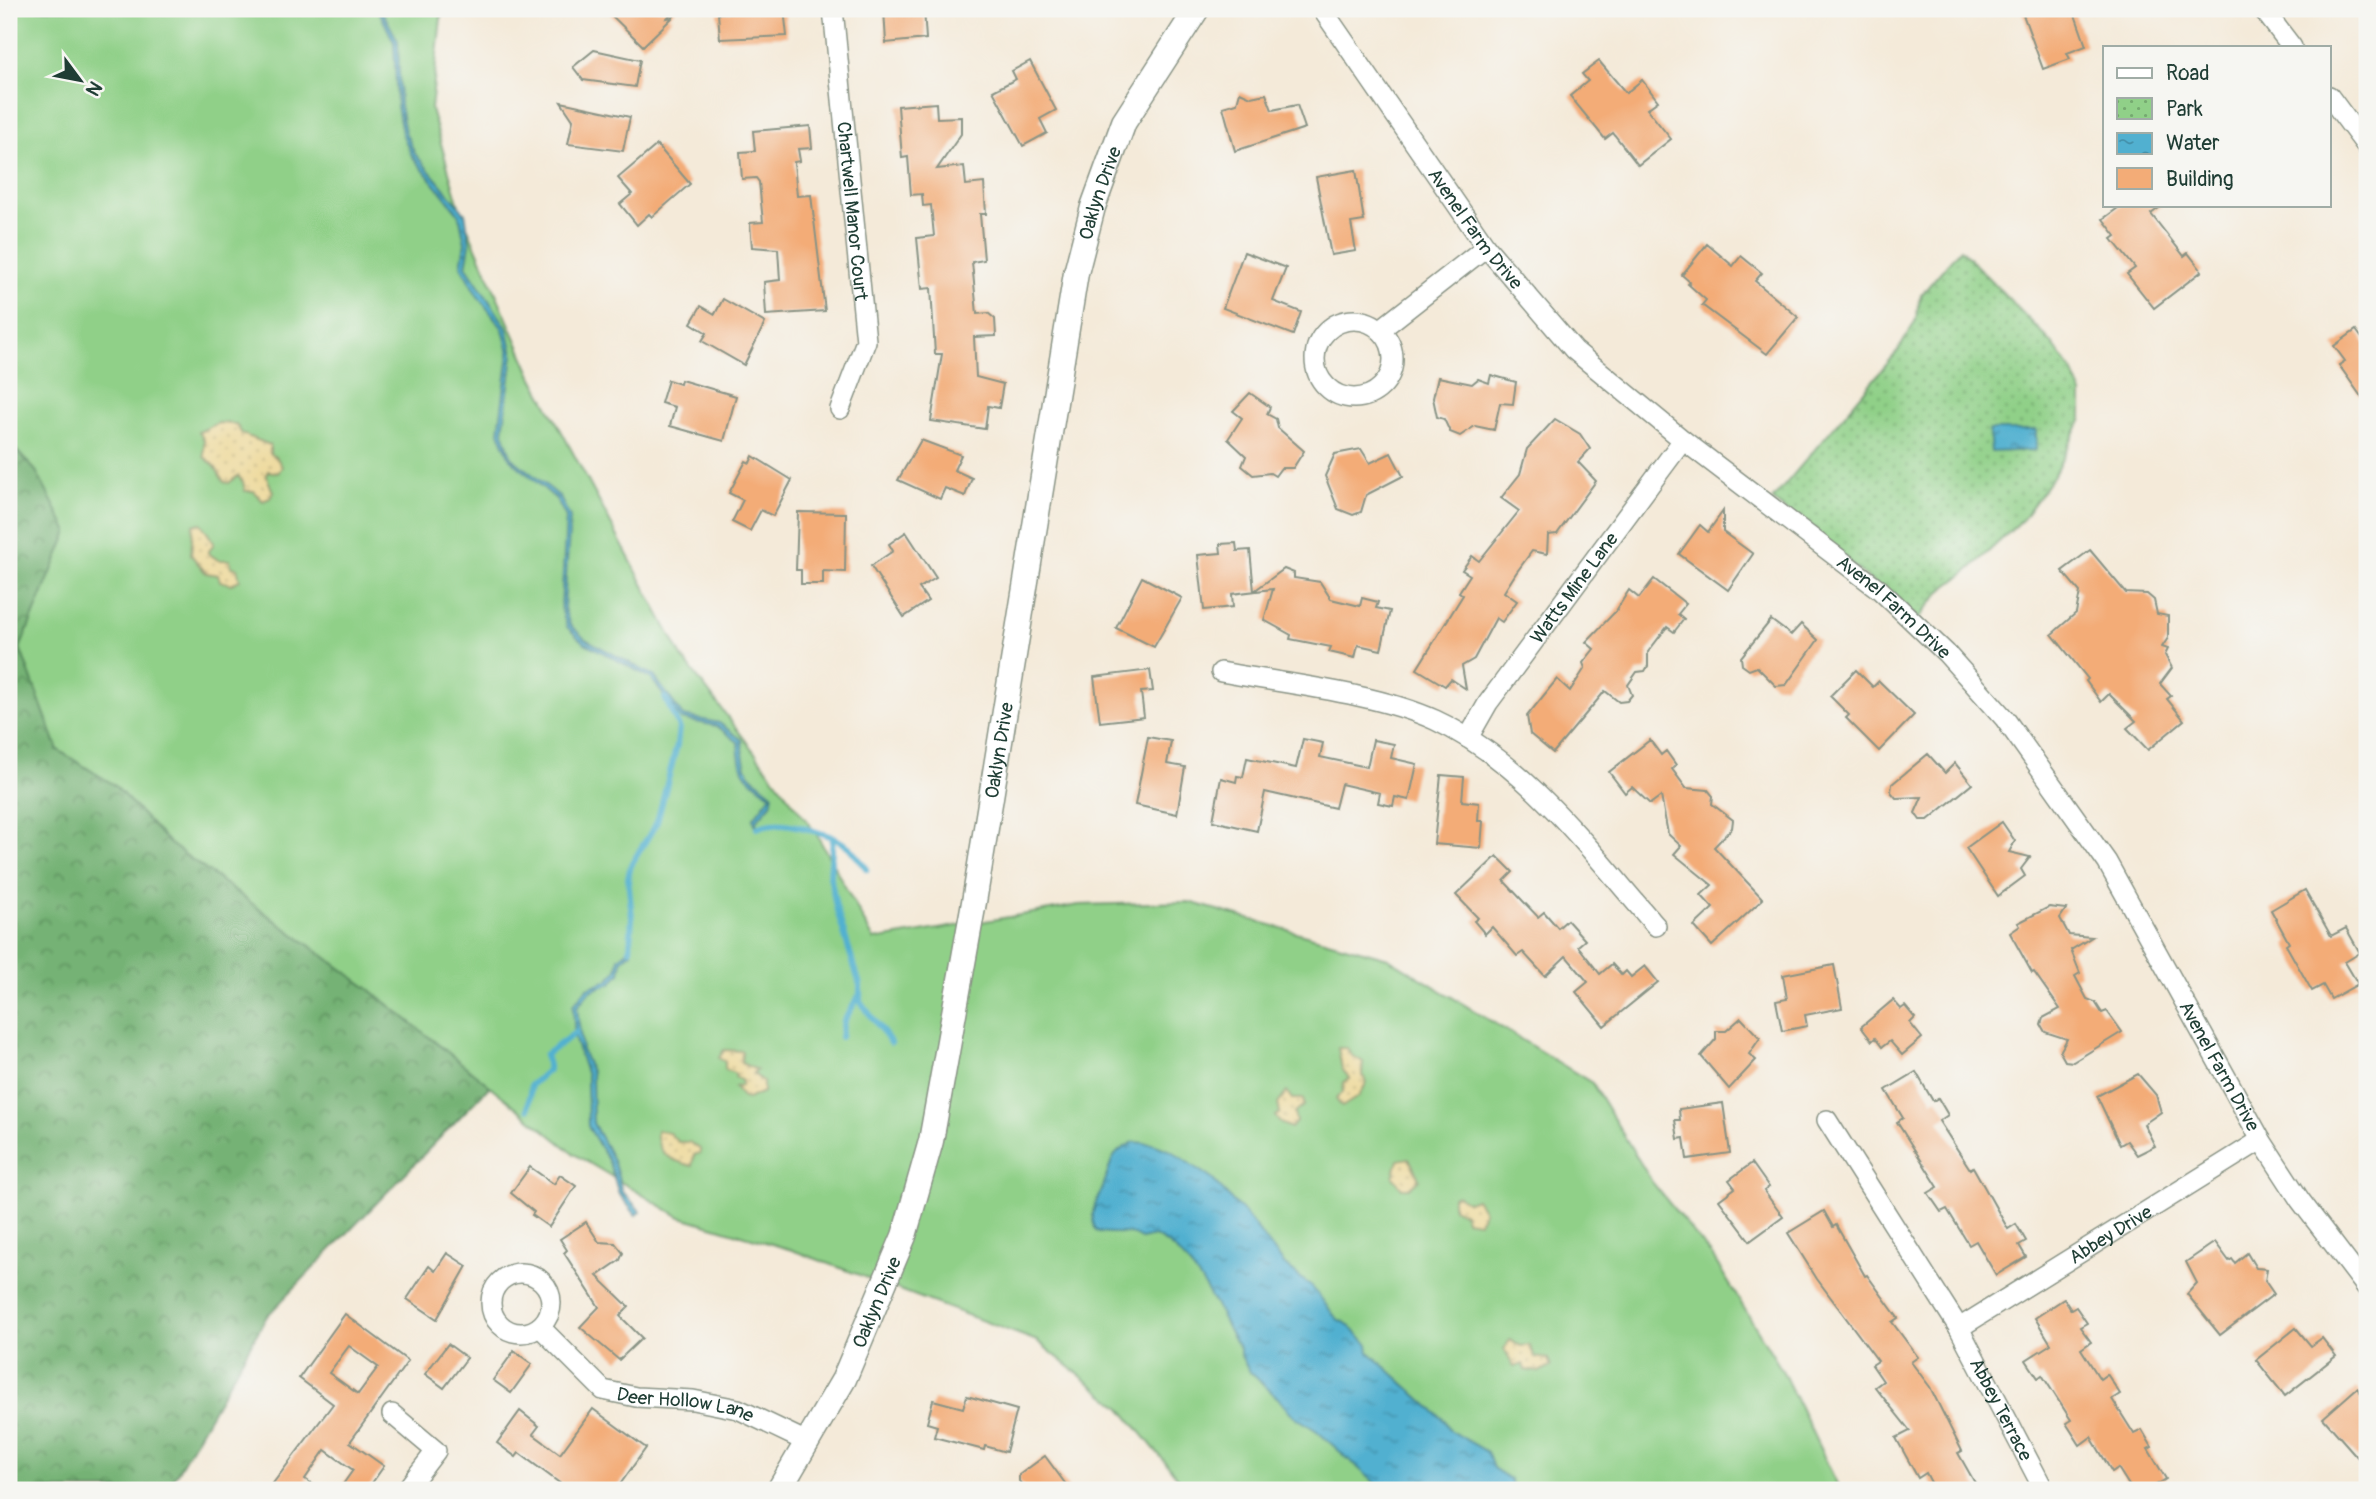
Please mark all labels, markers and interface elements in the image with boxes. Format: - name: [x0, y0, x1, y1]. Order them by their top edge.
- north arrow: [46, 46, 116, 116]
- legend: [2103, 46, 2330, 206]
- text: Road: [2166, 60, 2210, 87]
- text: N: [80, 77, 107, 100]
- text: Park: [2166, 96, 2203, 123]
- street label: Chartwell Manor Court: [831, 121, 873, 302]
- text: Water: [2166, 130, 2220, 157]
- street label: Oaklyn Drive: [1074, 143, 1127, 242]
- street label: Avenel Farm Drive: [1422, 164, 1528, 295]
- text: Building: [2166, 166, 2233, 193]
- street label: Watts Mine Lane: [1525, 527, 1624, 649]
- street label: Avenel Farm Drive: [1832, 550, 1956, 665]
- street label: Oaklyn Drive: [980, 700, 1019, 800]
- street label: Avenel Farm Drive: [2173, 997, 2265, 1136]
- street label: Abbey Drive: [2065, 1200, 2157, 1270]
- street label: Oaklyn Drive: [847, 1253, 907, 1352]
- street label: Abbey Terrace: [1964, 1354, 2038, 1466]
- street label: Deer Hollow Lane: [614, 1382, 758, 1428]

